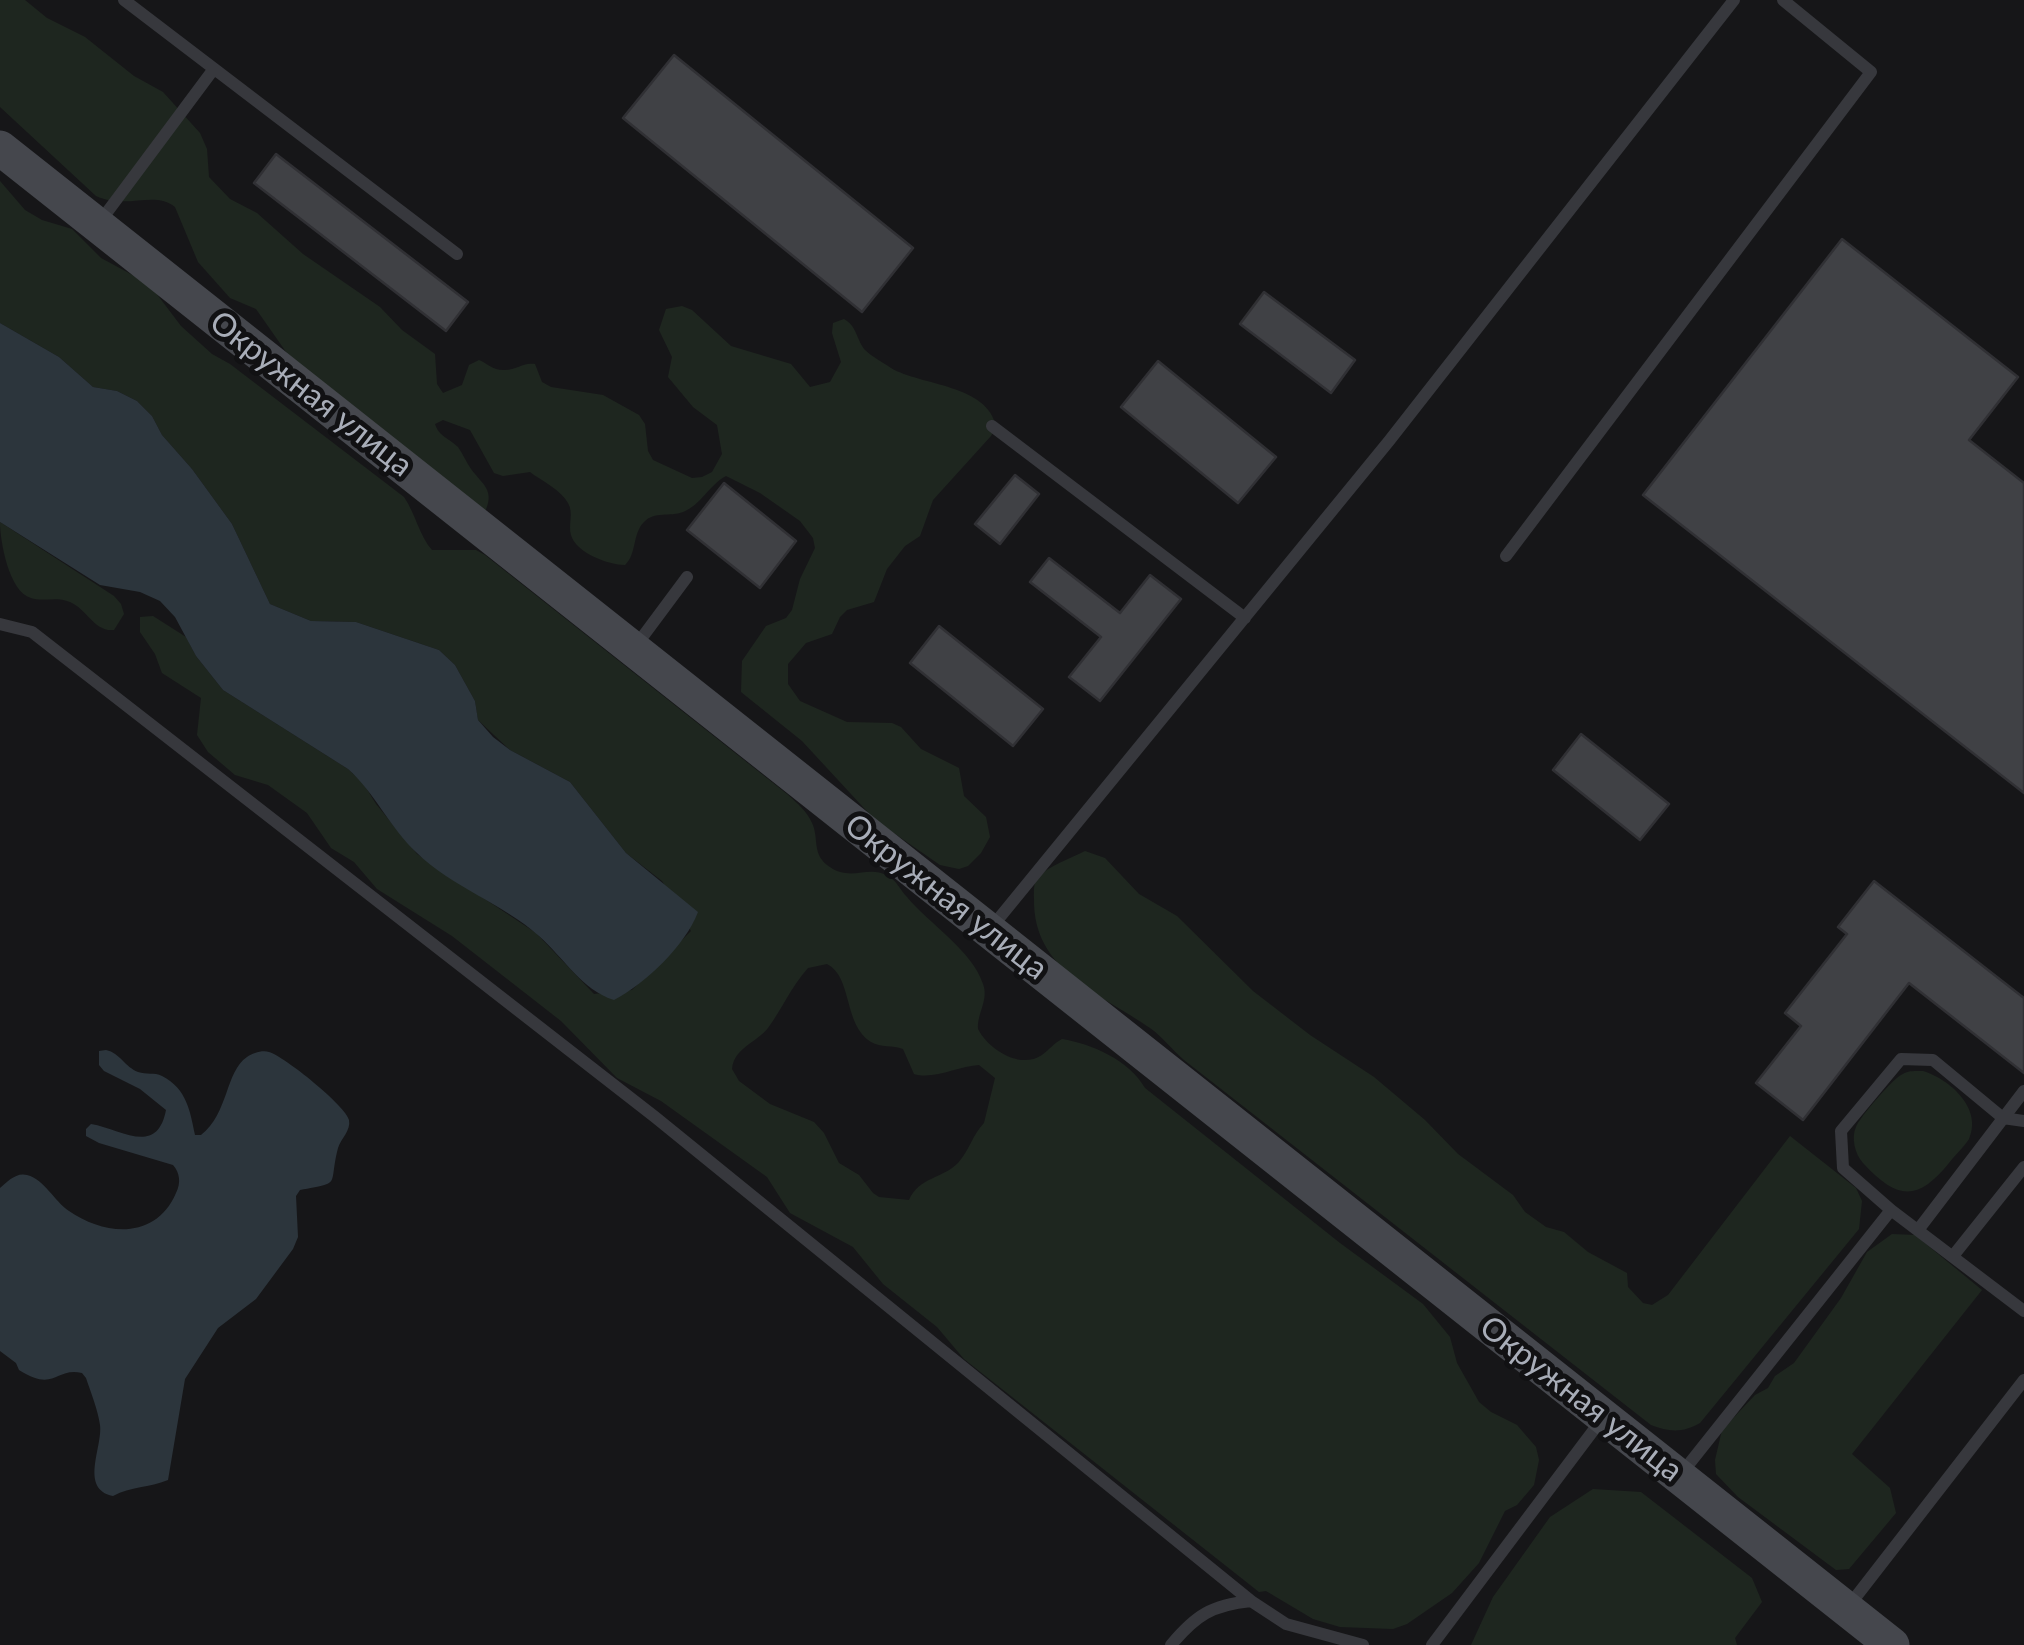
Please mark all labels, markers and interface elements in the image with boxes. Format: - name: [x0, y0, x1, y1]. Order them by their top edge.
- street label: Окружная улица: [202, 303, 420, 485]
- street label: Окружная улица: [837, 806, 1055, 988]
- street label: Окружная улица: [1472, 1308, 1690, 1490]

